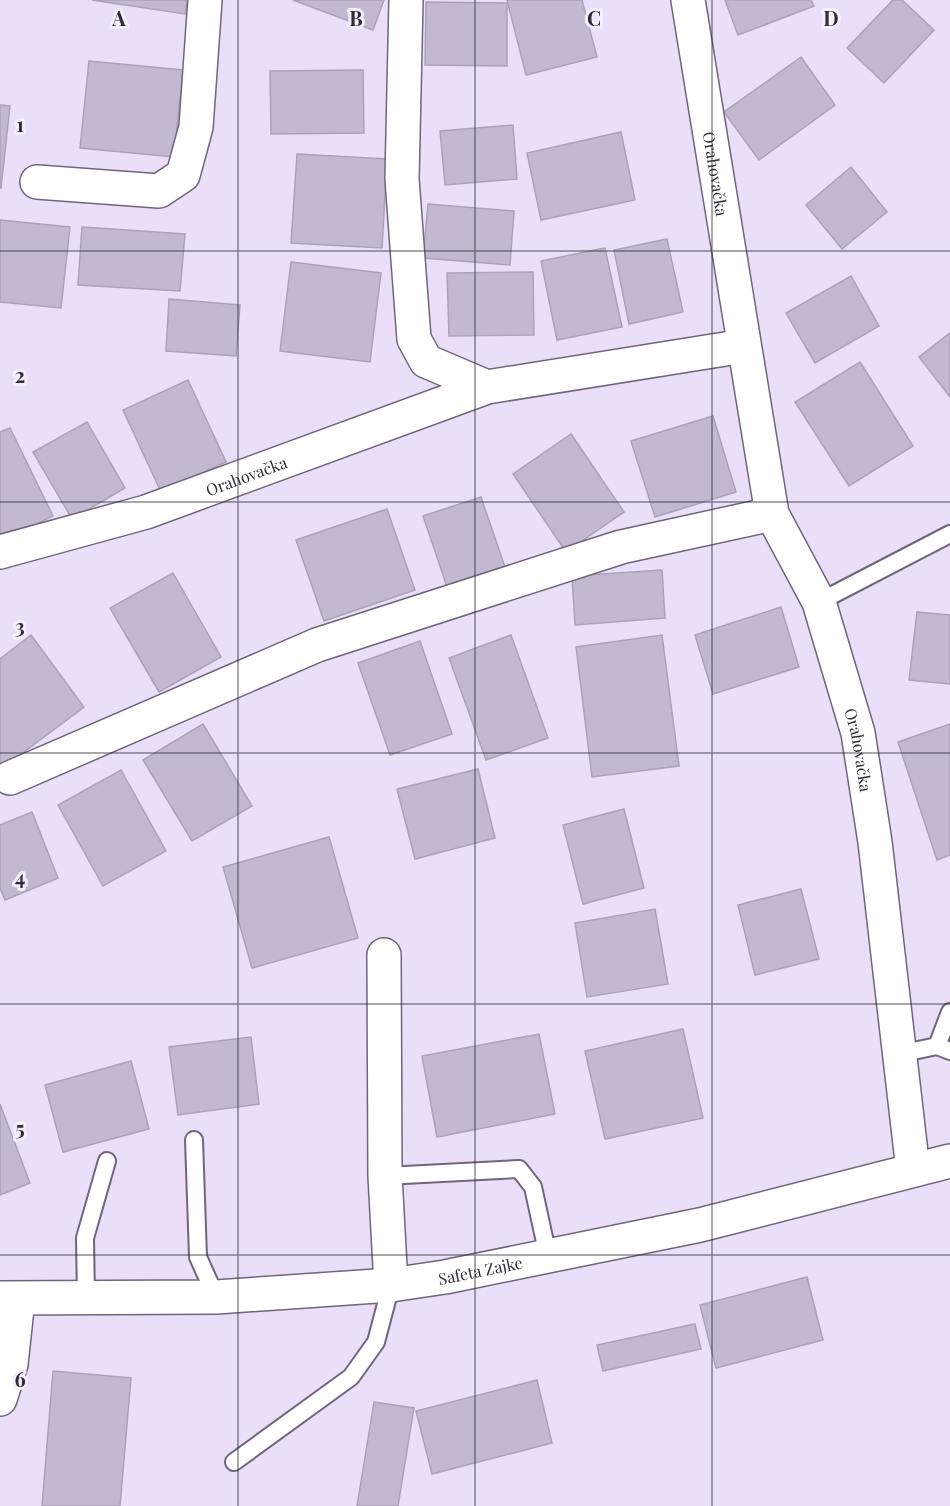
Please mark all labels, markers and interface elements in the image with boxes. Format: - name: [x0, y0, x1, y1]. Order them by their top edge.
- text: A: [111, 4, 126, 31]
- text: B: [349, 4, 363, 31]
- text: C: [587, 4, 601, 31]
- text: D: [823, 4, 839, 31]
- text: 1: [16, 110, 24, 137]
- street label: Orahovačka: [699, 130, 734, 217]
- text: 2: [15, 361, 25, 388]
- street label: Orahovačka: [203, 451, 290, 500]
- text: 3: [15, 612, 25, 639]
- street label: Orahovačka: [841, 705, 878, 793]
- text: 4: [15, 863, 25, 890]
- text: 5: [15, 1114, 25, 1141]
- street label: Safeta Zajke: [437, 1251, 524, 1288]
- text: 6: [14, 1365, 26, 1392]

